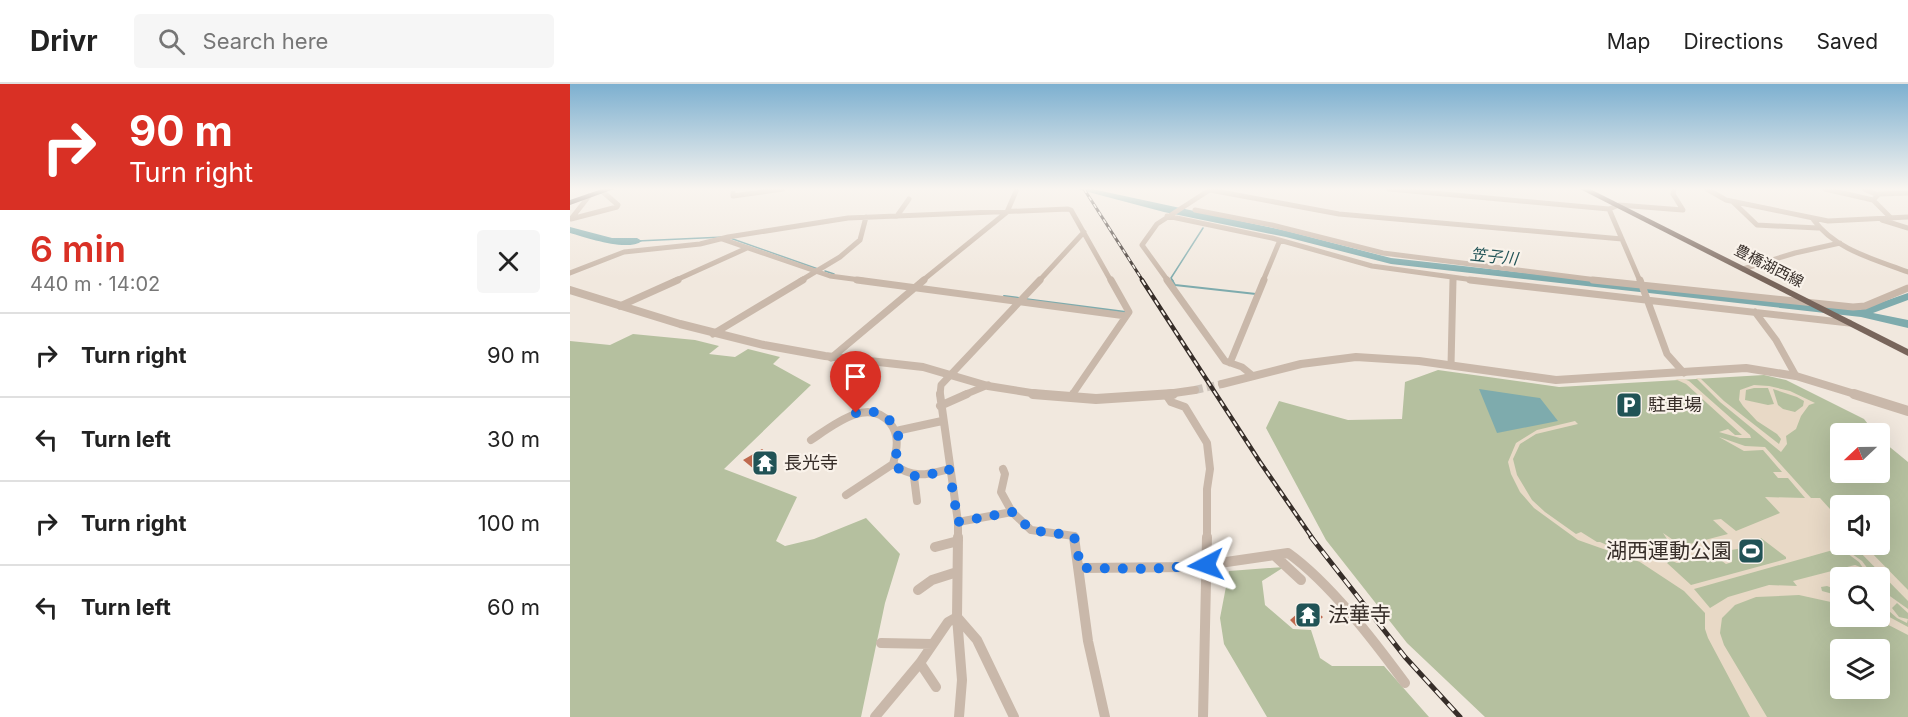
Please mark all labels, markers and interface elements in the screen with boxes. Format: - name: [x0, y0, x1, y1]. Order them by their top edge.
- search box: [134, 14, 554, 68]
- text: Drivr: [30, 24, 98, 58]
- icon: search: [155, 25, 188, 58]
- text: Search here: [203, 28, 328, 54]
- text: Map: [1607, 29, 1650, 54]
- text: Directions: [1683, 29, 1784, 54]
- text: Saved: [1817, 29, 1878, 54]
- text: 90 m: [129, 105, 233, 156]
- icon: right: [30, 108, 108, 186]
- text: Turn right: [129, 156, 253, 189]
- text: 6 min: [30, 227, 126, 271]
- button: close: [477, 230, 540, 293]
- street label: 豊橋湖西線: [1731, 240, 1807, 291]
- water label: 笠子川: [1469, 244, 1521, 269]
- text: 440 m · 14:02: [30, 272, 160, 296]
- icon: right: [30, 339, 63, 372]
- text: Turn right: [81, 342, 187, 368]
- text: 90 m: [487, 342, 540, 368]
- pin: [830, 351, 881, 413]
- icon: arrive: [839, 360, 872, 393]
- parking icon: 駐車場: [1614, 390, 1644, 420]
- place label: 駐車場: [1648, 394, 1702, 415]
- icon: left: [30, 423, 63, 456]
- north arrow: [1830, 423, 1890, 483]
- map controls: [1830, 423, 1890, 699]
- text: Turn left: [81, 426, 171, 452]
- text: 30 m: [487, 426, 540, 452]
- temple icon: 長光寺: [750, 448, 780, 478]
- place label: 長光寺: [784, 452, 838, 473]
- button: sound: [1830, 495, 1890, 555]
- icon: right: [30, 507, 63, 540]
- text: Turn right: [81, 510, 187, 536]
- text: 100 m: [478, 510, 540, 536]
- position arrow: [1174, 533, 1238, 597]
- sports icon: 湖西運動公園: [1736, 536, 1766, 566]
- place label: 湖西運動公園: [1606, 538, 1732, 563]
- button: search: [1830, 567, 1890, 627]
- icon: left: [30, 591, 63, 624]
- text: Turn left: [81, 594, 171, 620]
- text: 60 m: [487, 594, 540, 620]
- temple icon: 法華寺: [1293, 600, 1323, 630]
- place label: 法華寺: [1328, 602, 1391, 627]
- button: layers: [1830, 639, 1890, 699]

